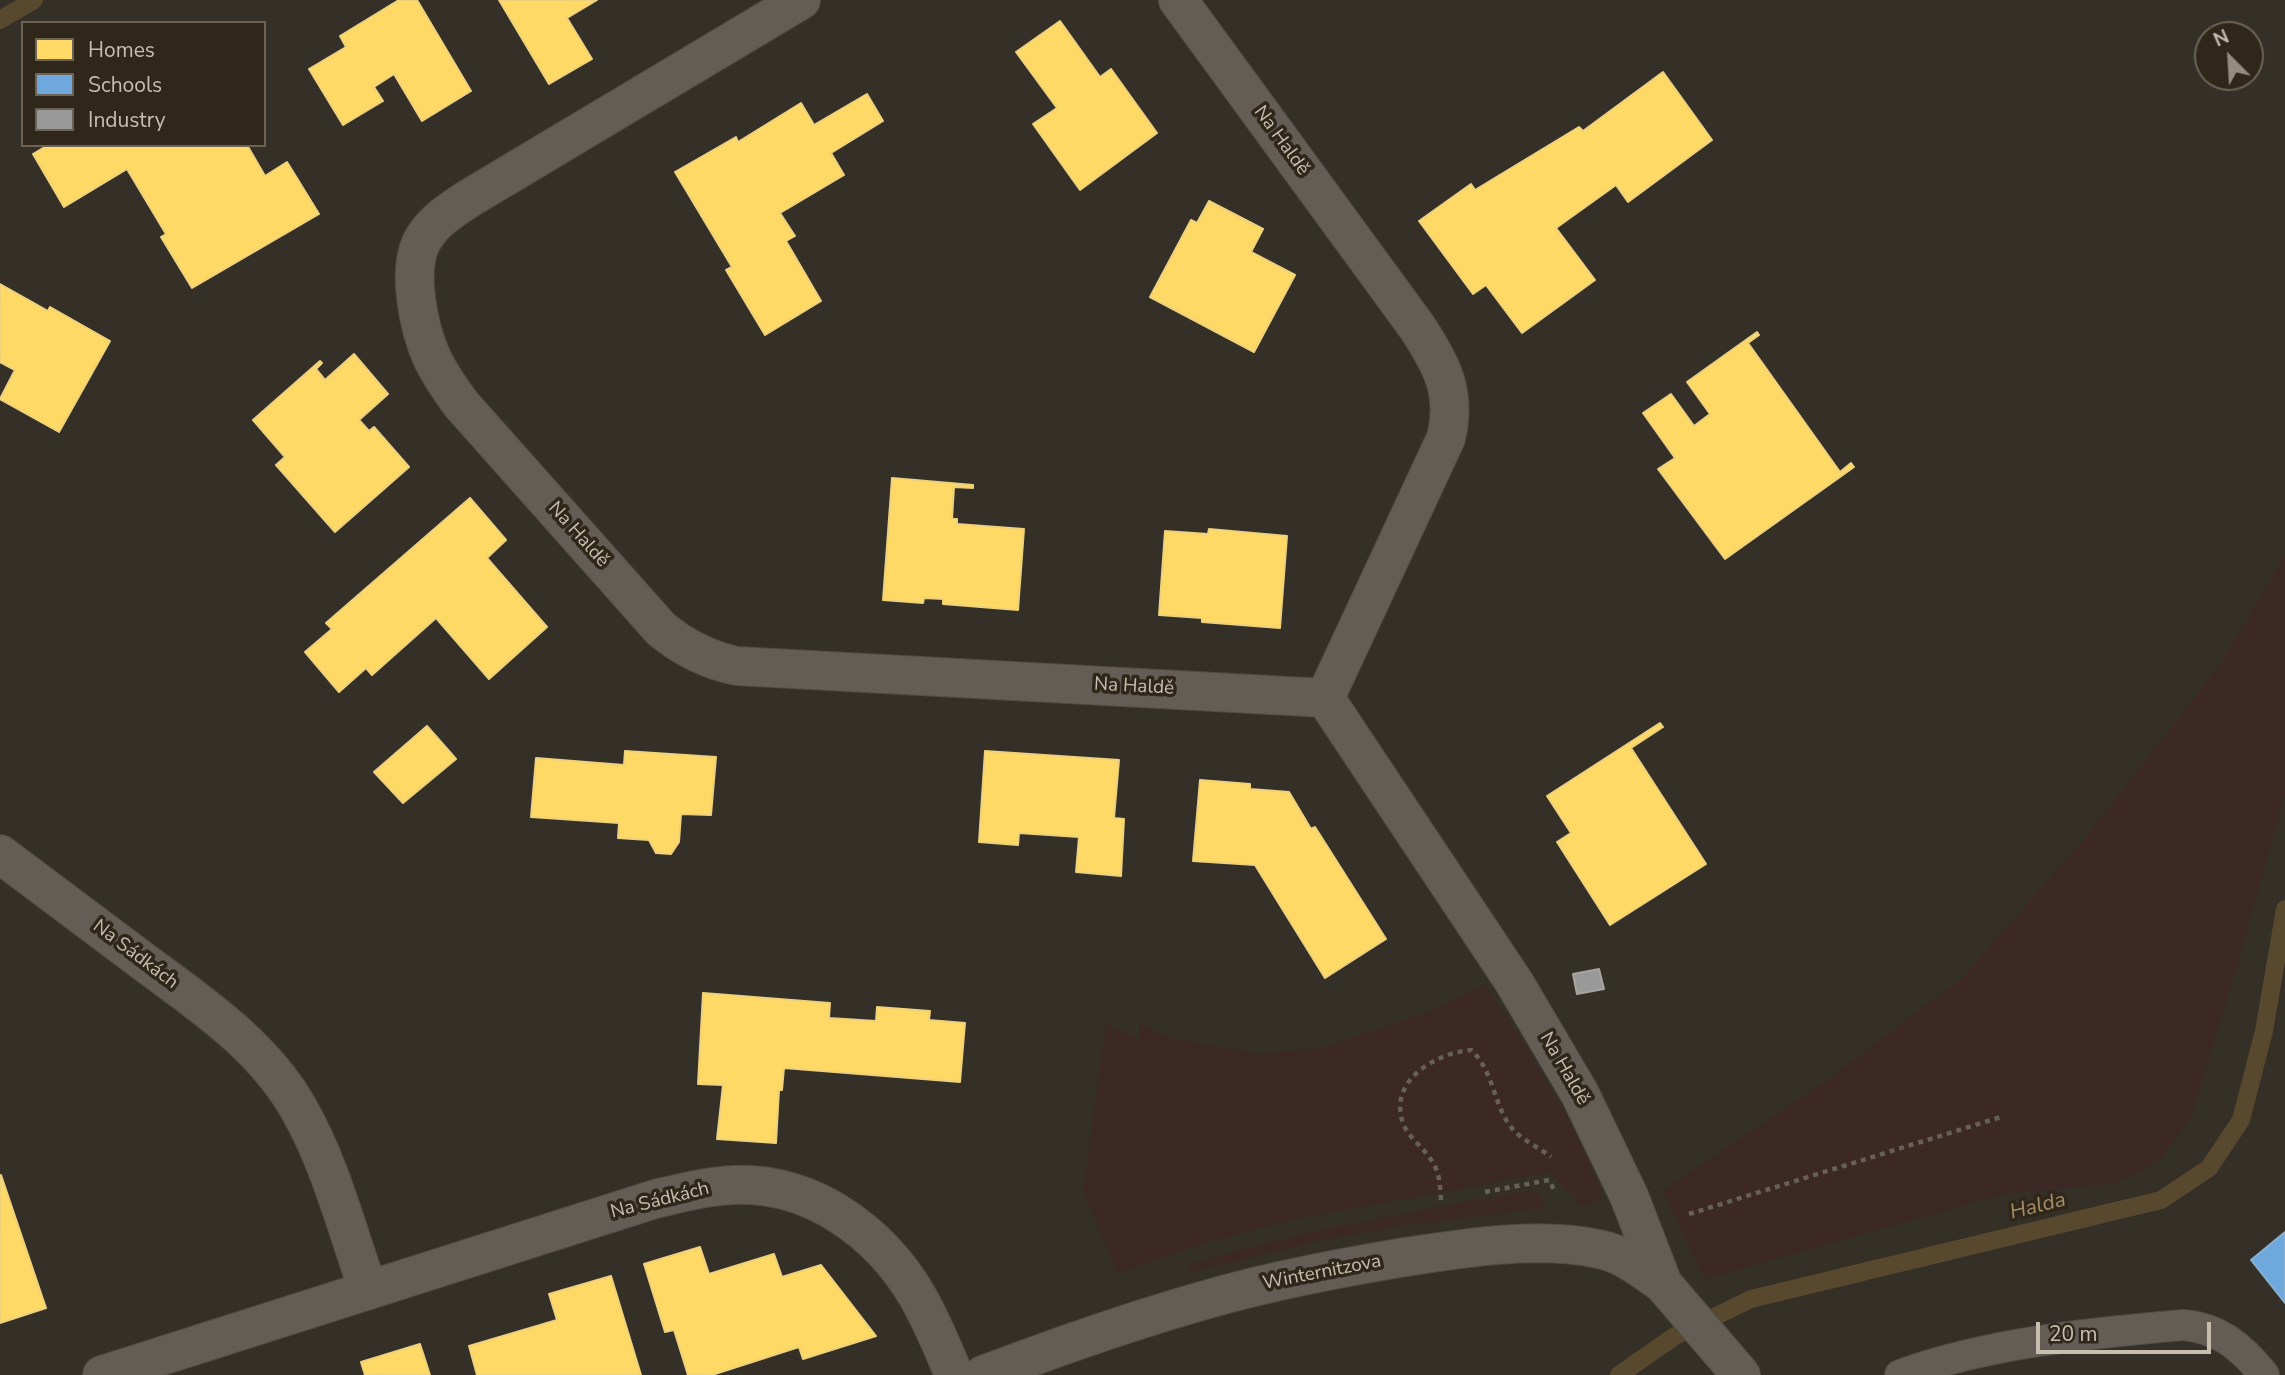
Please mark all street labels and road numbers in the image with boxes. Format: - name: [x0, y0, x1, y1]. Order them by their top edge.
- street label: Na Haldě: [1248, 102, 1314, 180]
- street label: Na Haldě: [543, 498, 613, 572]
- street label: Na Haldě: [1093, 674, 1175, 700]
- street label: Na Sádkách: [88, 916, 182, 994]
- street label: Na Haldě: [1534, 1029, 1594, 1109]
- street label: Na Sádkách: [608, 1178, 712, 1224]
- street label: Winternitzova: [1261, 1250, 1383, 1296]

